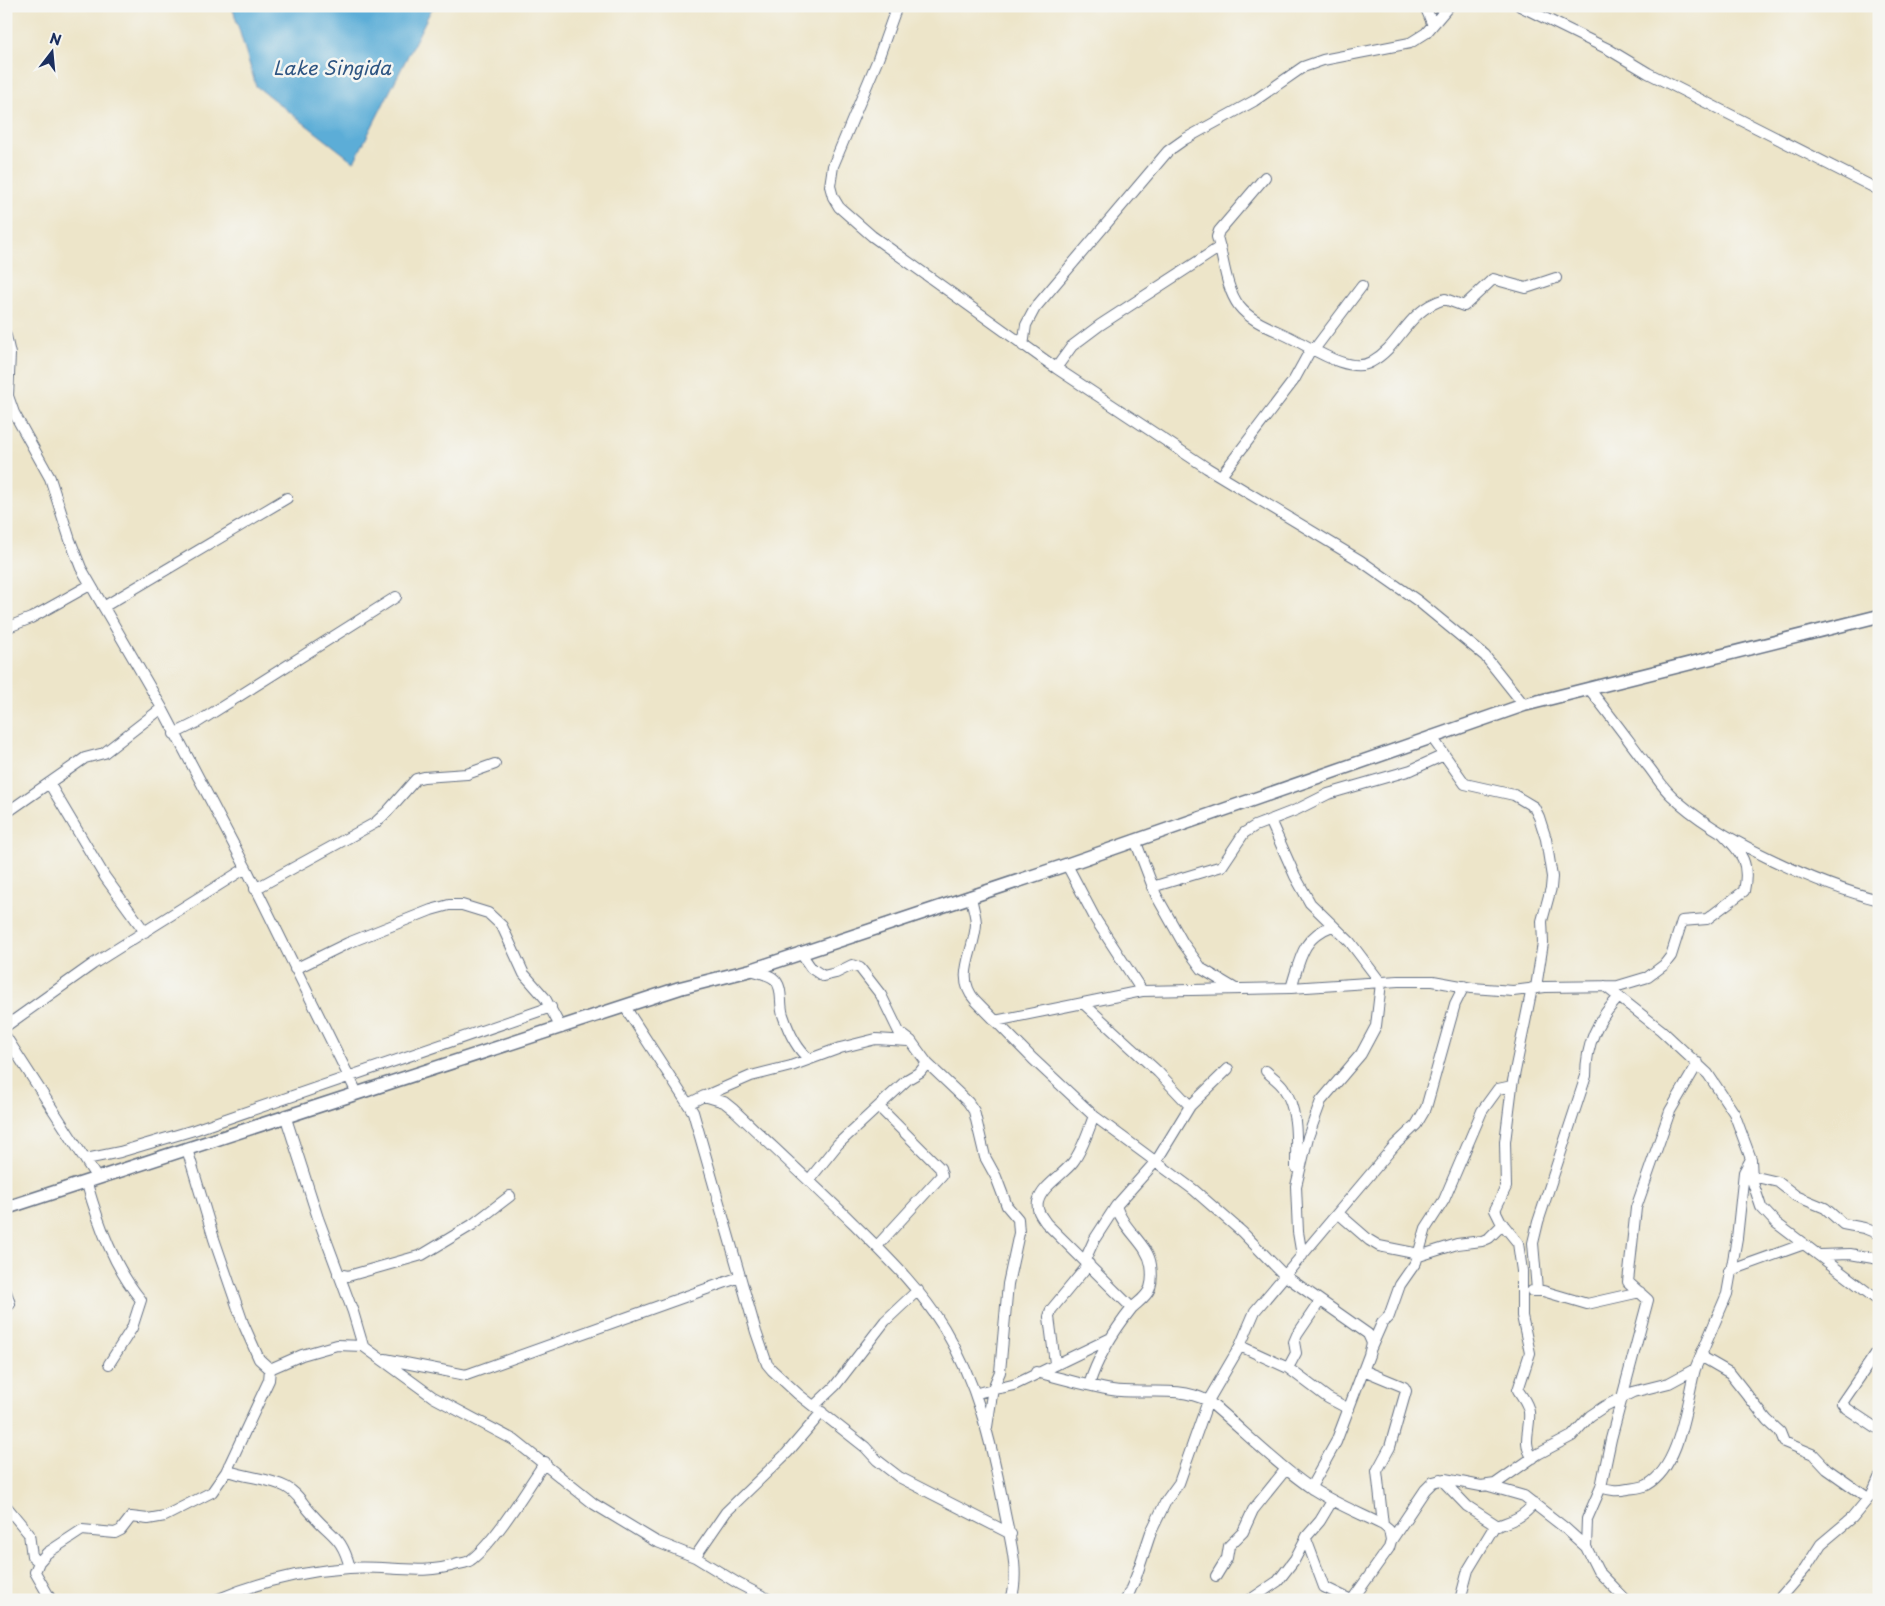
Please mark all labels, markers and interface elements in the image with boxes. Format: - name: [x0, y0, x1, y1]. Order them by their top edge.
- text: N: [47, 27, 64, 51]
- north arrow: [28, 28, 78, 78]
- water label: Lake Singida: [273, 53, 392, 81]

